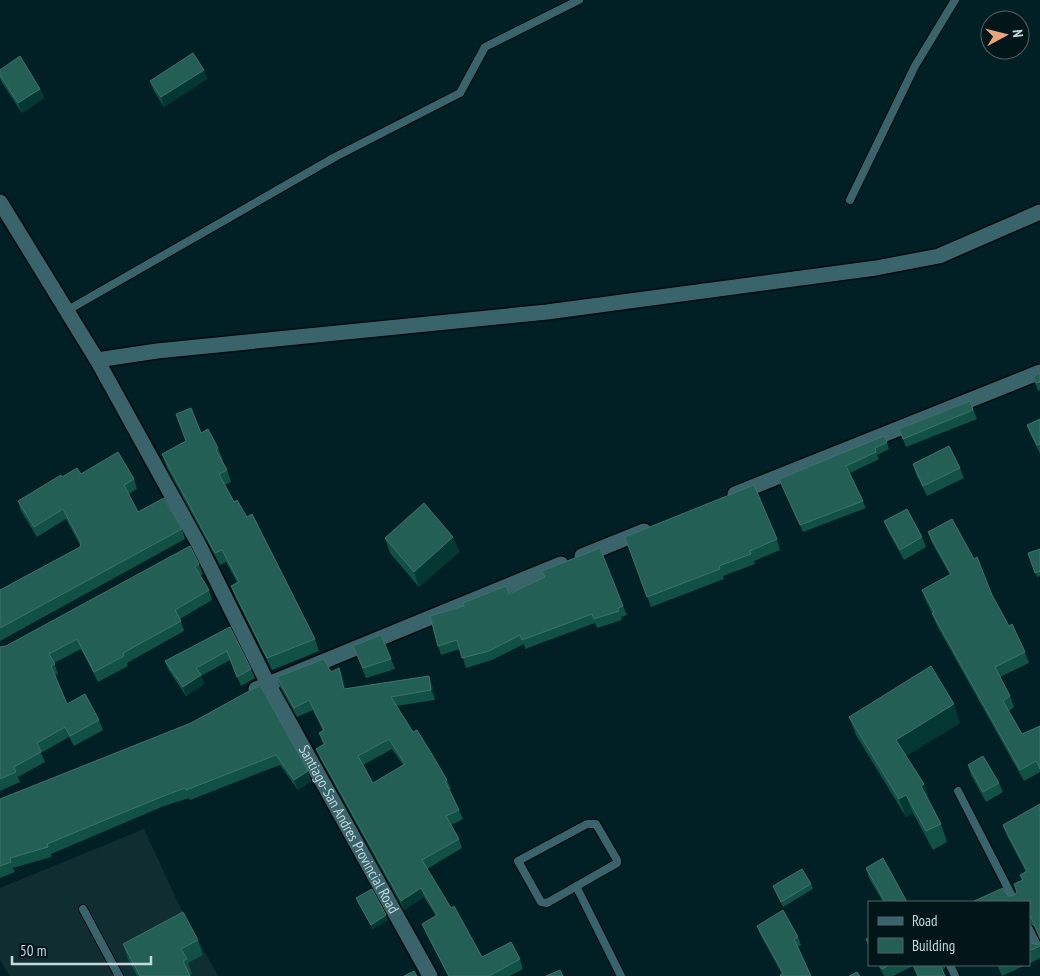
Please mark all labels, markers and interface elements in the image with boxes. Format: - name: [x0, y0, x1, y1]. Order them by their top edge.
- north arrow: [980, 10, 1030, 60]
- text: N: [1009, 29, 1027, 38]
- street label: Santiago-San Andres Provincial Road: [295, 741, 403, 917]
- legend: [868, 901, 1030, 966]
- text: Road: [912, 911, 938, 930]
- scale bar: [12, 934, 151, 966]
- text: Building: [912, 936, 955, 955]
- text: 50 m: [20, 941, 46, 960]

